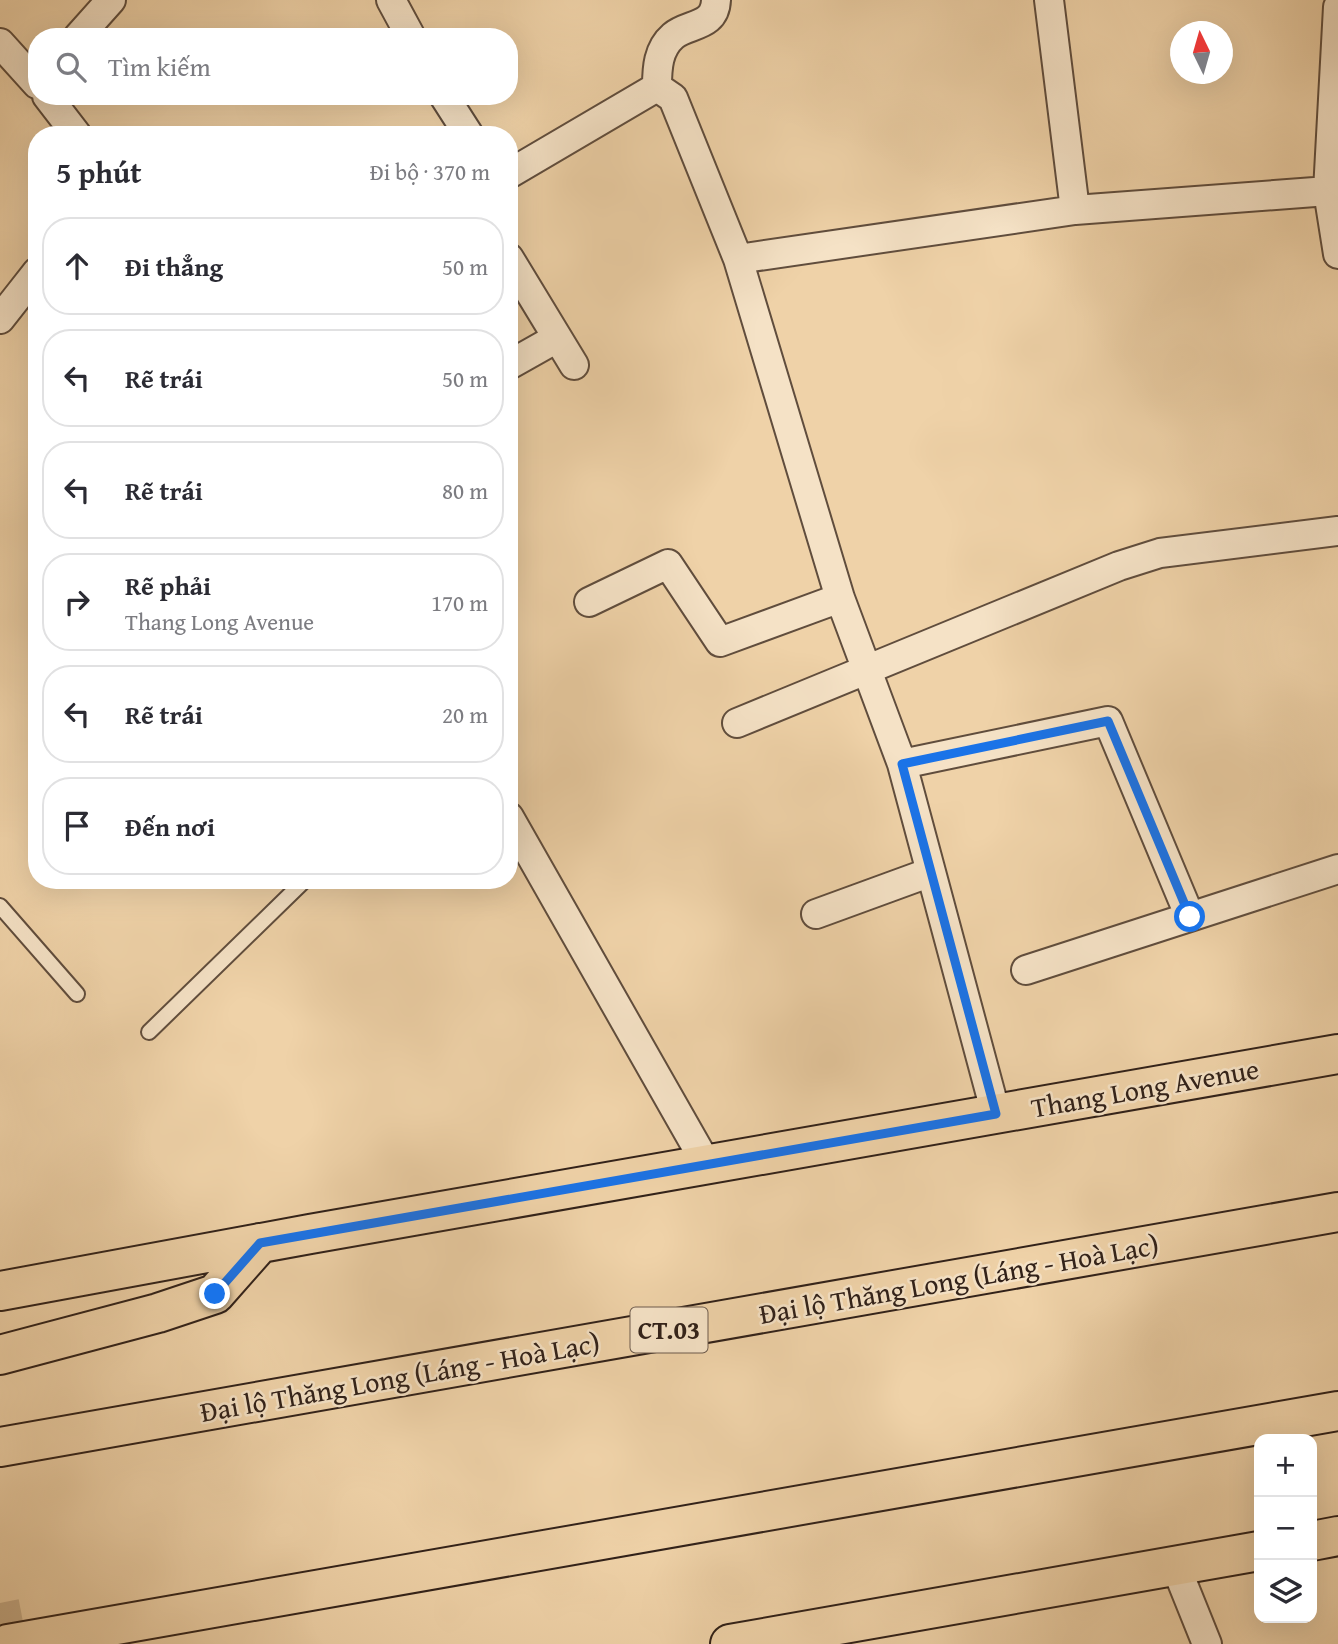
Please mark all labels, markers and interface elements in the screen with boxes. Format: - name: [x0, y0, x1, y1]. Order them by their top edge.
- north arrow: [1170, 21, 1233, 84]
- search box: [28, 28, 518, 105]
- text: Tìm kiếm: [108, 47, 211, 86]
- icon: search: [52, 48, 90, 86]
- text: 5 phút: [56, 150, 142, 194]
- text: Đi bộ · 370 m: [370, 155, 490, 188]
- icon: ahead: [58, 247, 96, 285]
- text: Đi thẳng: [125, 247, 223, 286]
- text: 50 m: [442, 250, 488, 283]
- icon: left: [58, 359, 96, 397]
- text: Rẽ trái: [125, 359, 203, 398]
- text: 50 m: [442, 362, 488, 395]
- icon: left: [58, 471, 96, 509]
- text: Rẽ trái: [125, 471, 203, 510]
- text: 80 m: [442, 474, 488, 507]
- text: Rẽ phải: [125, 566, 211, 605]
- icon: right: [58, 583, 96, 621]
- text: 170 m: [431, 586, 488, 619]
- text: Thang Long Avenue: [125, 605, 314, 638]
- icon: left: [58, 695, 96, 733]
- text: Rẽ trái: [125, 695, 203, 734]
- text: 20 m: [442, 698, 488, 731]
- icon: arrive: [58, 807, 96, 845]
- text: Đến nơi: [125, 807, 215, 846]
- route start: [1174, 901, 1205, 932]
- street label: Thang Long Avenue: [1028, 1047, 1262, 1128]
- street label: Đại lộ Thăng Long (Láng - Hoà Lạc): [756, 1223, 1162, 1334]
- route end: [199, 1278, 230, 1309]
- road number: CT.03: [630, 1308, 708, 1352]
- street label: Đại lộ Thăng Long (Láng - Hoà Lạc): [197, 1321, 603, 1432]
- map controls: [1254, 1434, 1317, 1623]
- button: +: [1254, 1434, 1317, 1497]
- button: −: [1254, 1497, 1317, 1560]
- button: layers: [1254, 1560, 1317, 1623]

